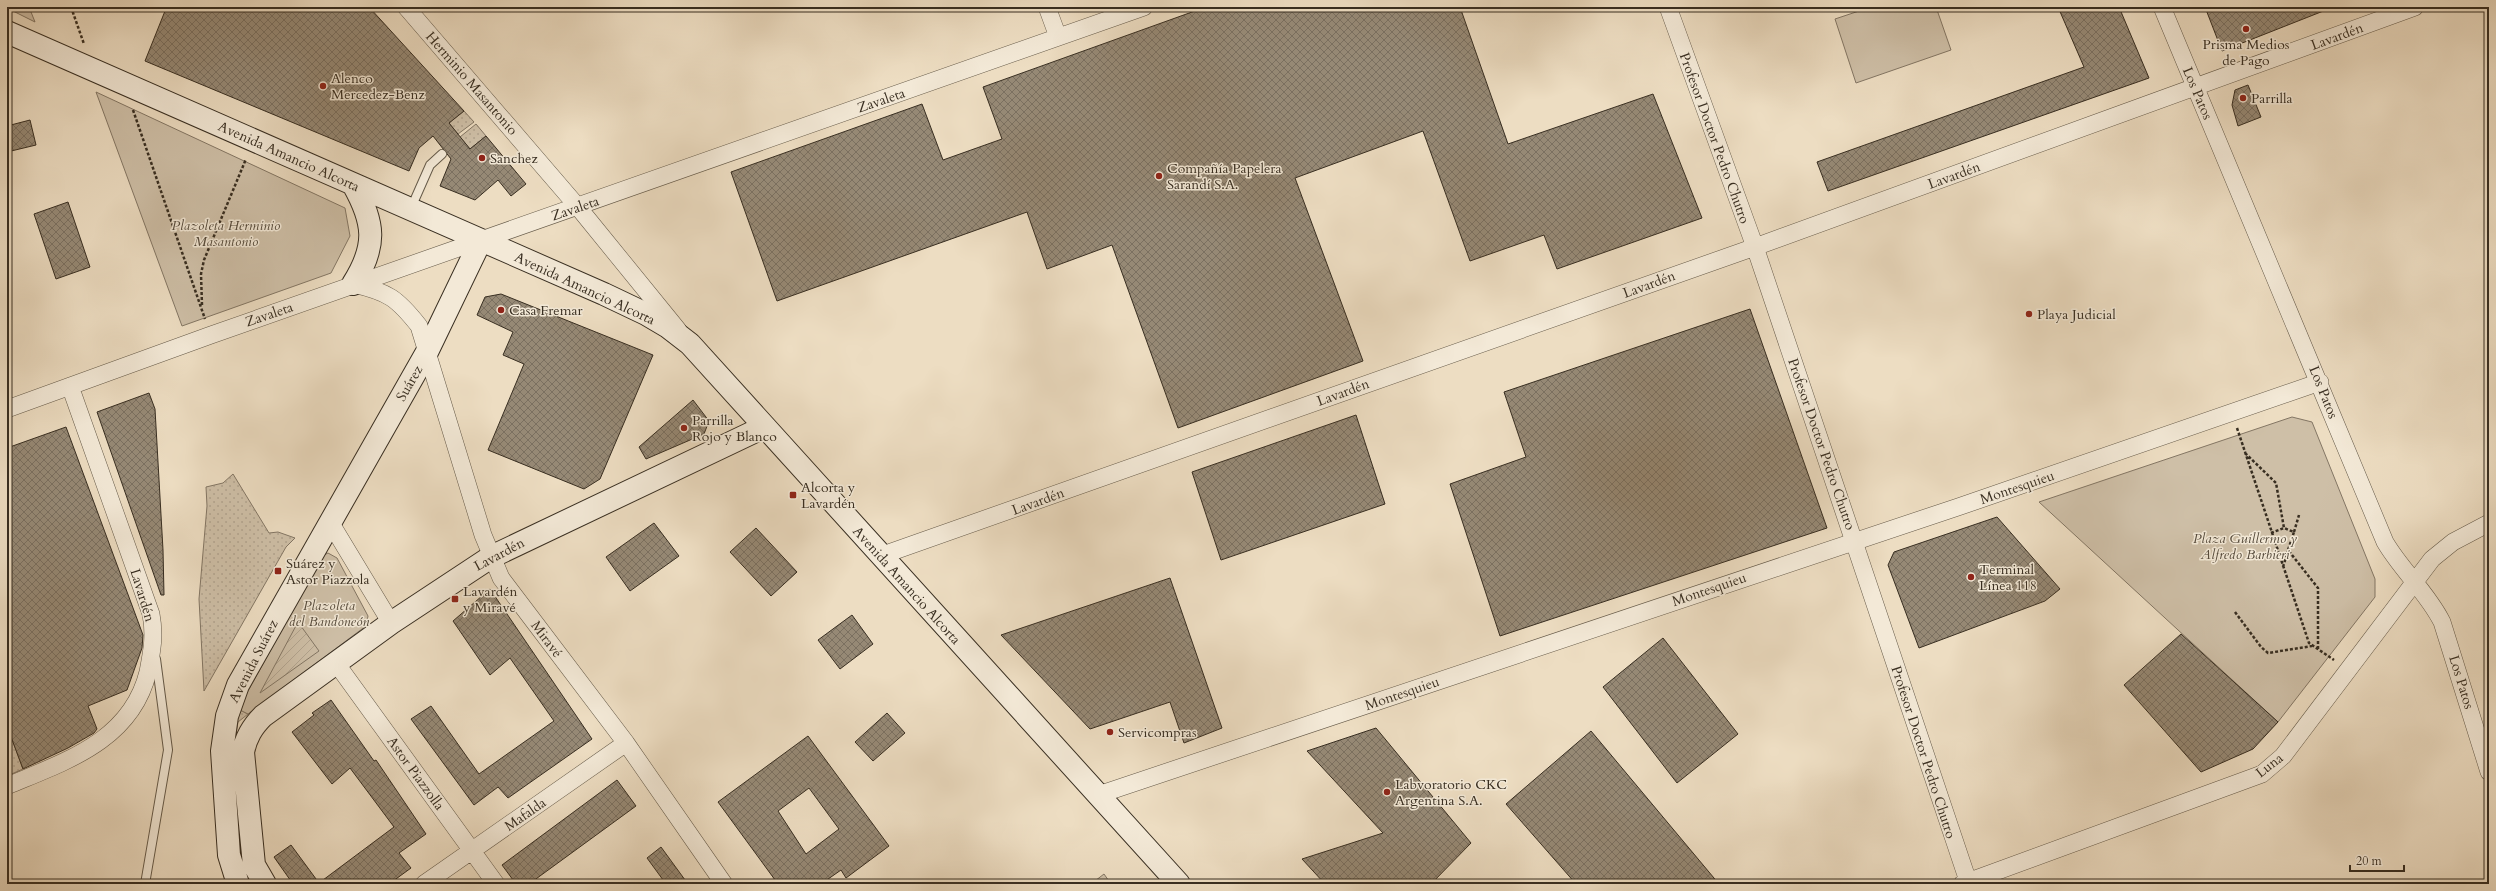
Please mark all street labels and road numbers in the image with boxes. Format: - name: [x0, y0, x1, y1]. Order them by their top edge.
- street label: Lavardén: [2308, 18, 2366, 55]
- street label: Herminio Masantonio: [421, 27, 522, 140]
- street label: Profesor Doctor Pedro Chutro: [1675, 50, 1754, 227]
- street label: Los Patos: [2178, 64, 2217, 123]
- street label: Zavaleta: [855, 83, 908, 118]
- street label: Avenida Amancio Alcorta: [215, 117, 363, 196]
- street label: Lavardén: [1925, 157, 1983, 194]
- street label: Zavaleta: [549, 191, 602, 226]
- street label: Avenida Amancio Alcorta: [511, 247, 658, 329]
- street label: Lavardén: [1620, 266, 1678, 303]
- street label: Zavaleta: [243, 297, 296, 332]
- street label: Profesor Doctor Pedro Chutro: [1783, 356, 1860, 533]
- street label: Suárez: [392, 361, 428, 405]
- street label: Los Patos: [2304, 363, 2343, 422]
- street label: Lavardén: [1314, 374, 1372, 411]
- street label: Montesquieu: [1978, 466, 2057, 509]
- street label: Lavardén: [1009, 483, 1067, 520]
- street label: Avenida Amancio Alcorta: [848, 522, 965, 649]
- street label: Lavardén: [471, 533, 528, 576]
- street label: Lavardén: [125, 566, 160, 624]
- street label: Montesquieu: [1670, 568, 1749, 611]
- street label: Avenida Suárez: [224, 616, 283, 706]
- street label: Miravé: [526, 617, 567, 662]
- street label: Los Patos: [2444, 653, 2479, 712]
- street label: Profesor Doctor Pedro Chutro: [1887, 663, 1961, 841]
- street label: Montesquieu: [1363, 672, 1442, 715]
- street label: Astor Piazzolla: [382, 733, 449, 814]
- street label: Luna: [2252, 749, 2287, 782]
- street label: Mafalda: [501, 793, 550, 836]

